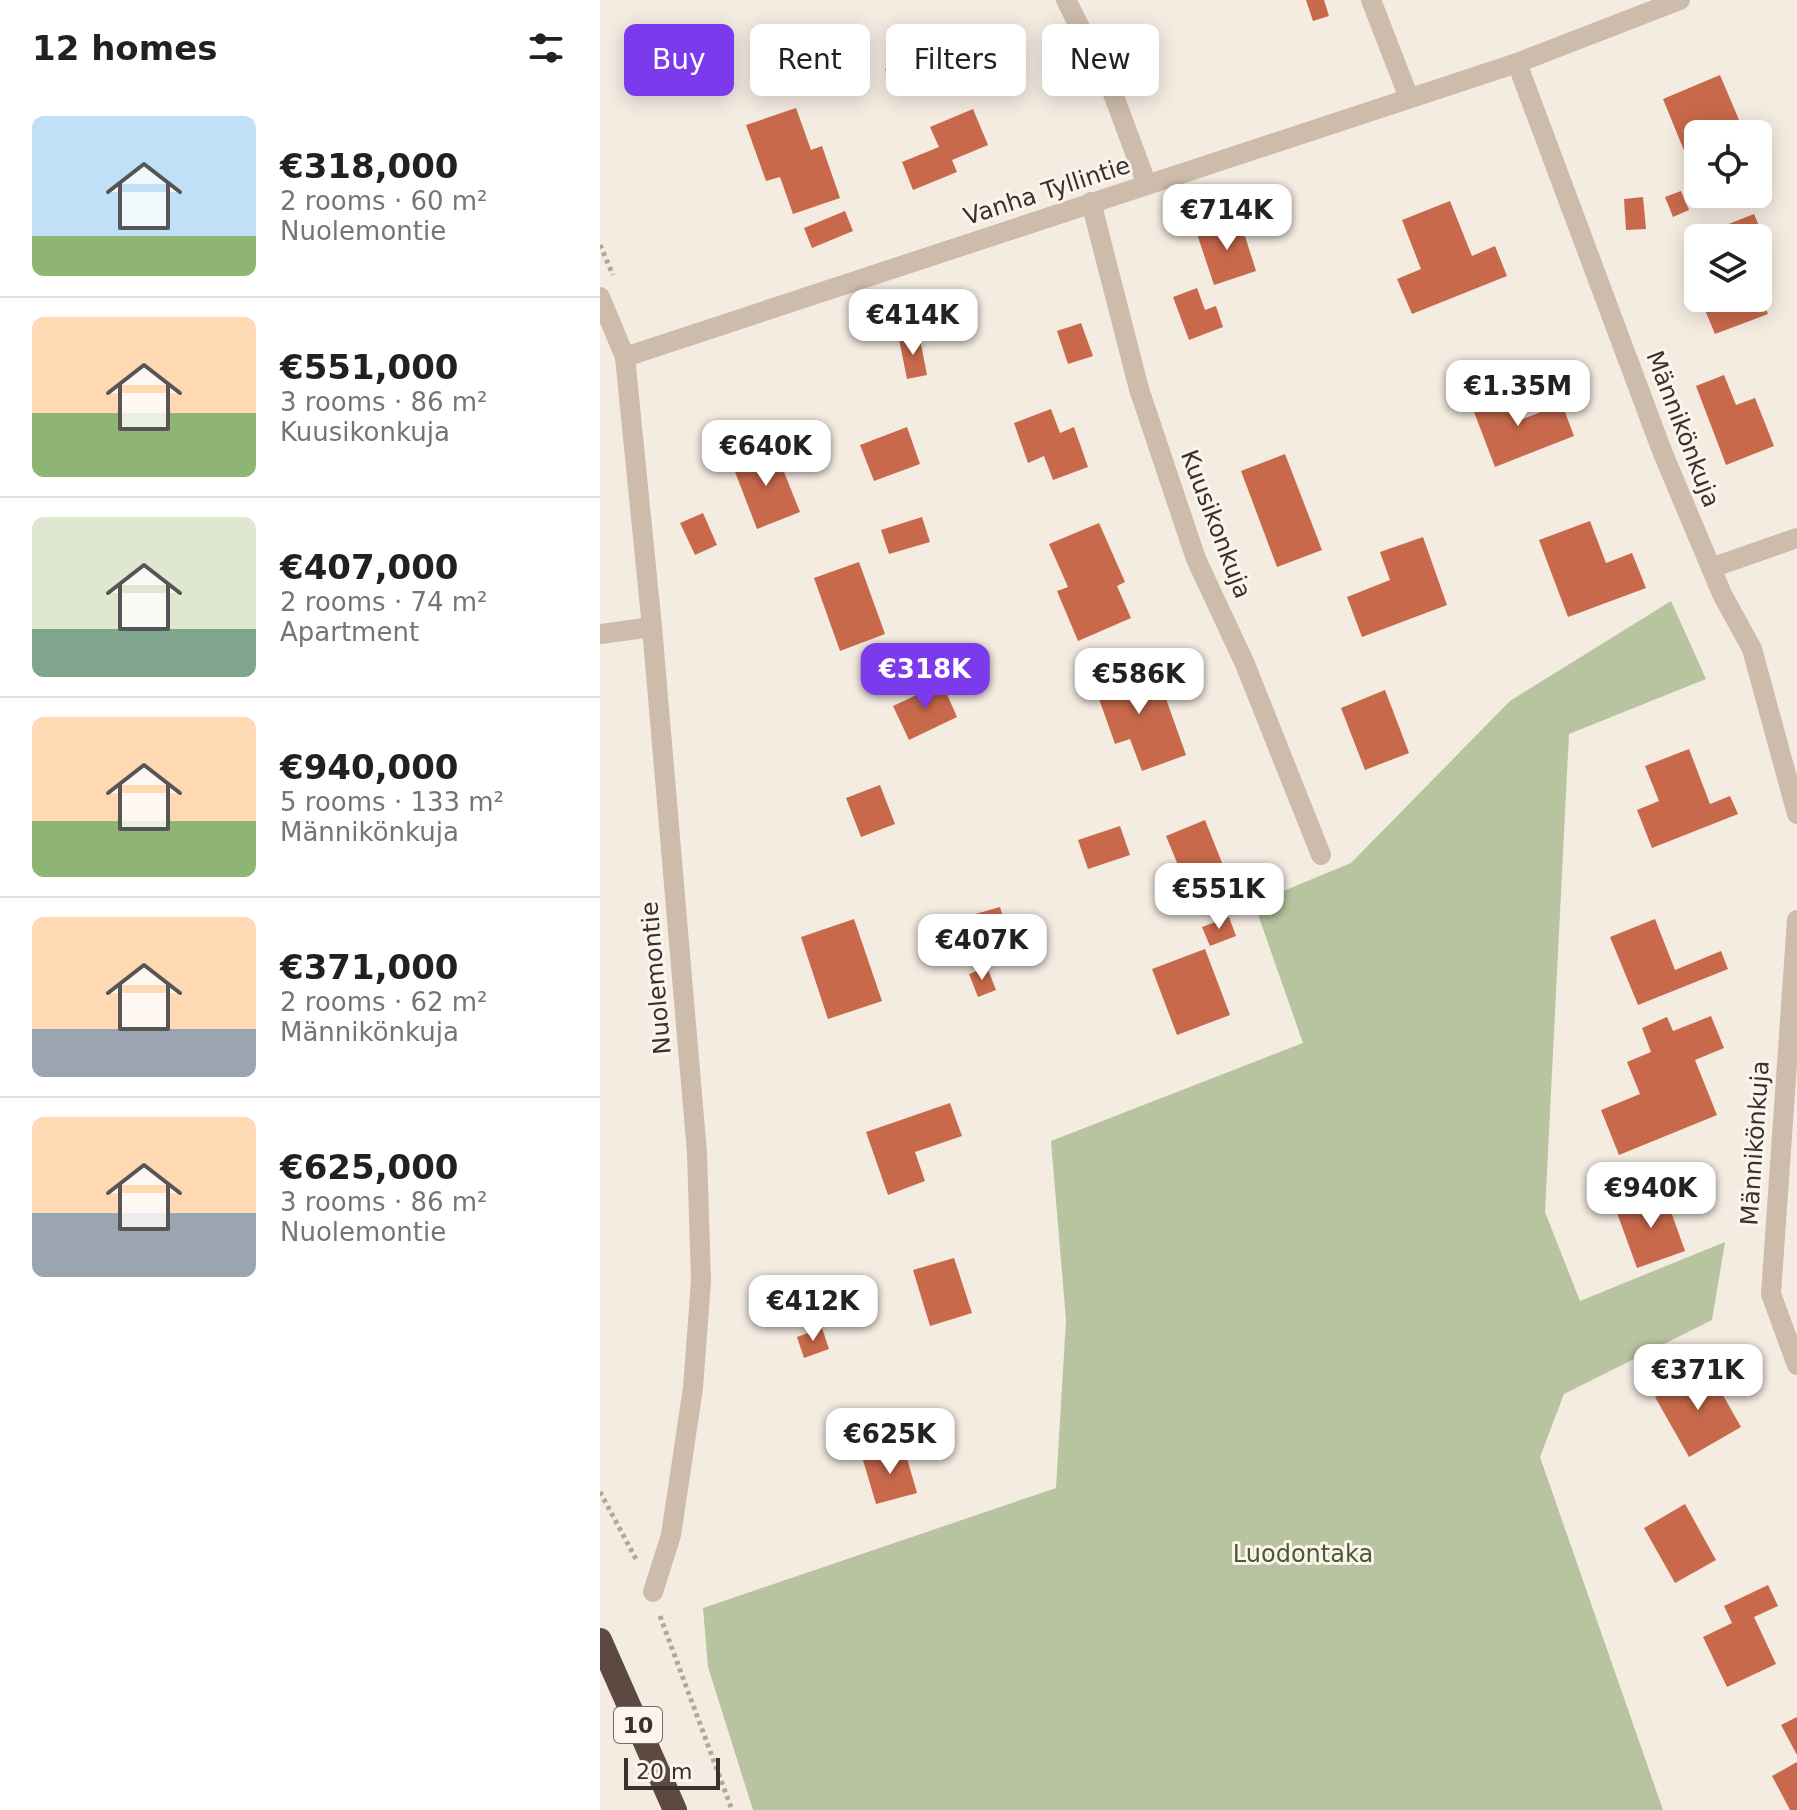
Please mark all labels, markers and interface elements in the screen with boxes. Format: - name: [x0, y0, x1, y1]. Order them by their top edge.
- chip: Buy: [624, 24, 734, 96]
- chip: Rent: [750, 24, 870, 96]
- chip: Filters: [886, 24, 1026, 96]
- chip: New: [1042, 24, 1159, 96]
- icon: filters: [524, 26, 568, 70]
- text: 12 homes: [32, 28, 217, 68]
- map controls: [1684, 120, 1772, 312]
- button: locate: [1684, 120, 1772, 208]
- text: €318,000: [280, 146, 459, 186]
- icon: home: [96, 148, 192, 244]
- street label: Vanha Tyllintie: [960, 151, 1134, 231]
- pin: €714K: [1171, 184, 1283, 252]
- text: 2 rooms · 60 m²: [280, 186, 488, 216]
- text: €714K: [1181, 195, 1273, 225]
- text: Nuolemontie: [280, 216, 446, 246]
- button: layers: [1684, 224, 1772, 312]
- pin: €414K: [857, 289, 969, 357]
- text: €414K: [867, 300, 959, 330]
- text: €551,000: [280, 347, 459, 387]
- street label: Männikönkuja: [1640, 347, 1726, 511]
- icon: home: [96, 349, 192, 445]
- pin: €1.35M: [1453, 360, 1583, 428]
- text: €1.35M: [1464, 371, 1572, 401]
- text: 3 rooms · 86 m²: [280, 387, 488, 417]
- text: Kuusikonkuja: [280, 417, 450, 447]
- pin: €640K: [710, 420, 822, 488]
- text: €640K: [720, 431, 812, 461]
- street label: Kuusikonkuja: [1175, 446, 1257, 602]
- text: €407,000: [280, 547, 459, 587]
- icon: home: [96, 549, 192, 645]
- text: 2 rooms · 74 m²: [280, 587, 488, 617]
- text: Apartment: [280, 617, 419, 647]
- pin: €318K: [869, 643, 981, 711]
- pin: €586K: [1083, 648, 1195, 716]
- text: €318K: [879, 654, 971, 684]
- text: €586K: [1093, 659, 1185, 689]
- text: €940,000: [280, 747, 459, 787]
- icon: home: [96, 749, 192, 845]
- text: 5 rooms · 133 m²: [280, 787, 504, 817]
- text: Männikönkuja: [280, 817, 459, 847]
- pin: €551K: [1163, 863, 1275, 931]
- text: €551K: [1173, 874, 1265, 904]
- street label: Nuolemontie: [635, 900, 677, 1056]
- pin: €407K: [926, 914, 1038, 982]
- text: €407K: [936, 925, 1028, 955]
- text: €371,000: [280, 947, 459, 987]
- icon: home: [96, 949, 192, 1045]
- text: 2 rooms · 62 m²: [280, 987, 488, 1017]
- text: Männikönkuja: [280, 1017, 459, 1047]
- street label: Männikönkuja: [1735, 1060, 1775, 1226]
- text: €625,000: [280, 1147, 459, 1187]
- icon: home: [96, 1149, 192, 1245]
- pin: €940K: [1595, 1162, 1707, 1230]
- text: €940K: [1605, 1173, 1697, 1203]
- text: 3 rooms · 86 m²: [280, 1187, 488, 1217]
- text: Nuolemontie: [280, 1217, 446, 1247]
- pin: €412K: [757, 1275, 869, 1343]
- text: €412K: [767, 1286, 859, 1316]
- pin: €371K: [1642, 1344, 1754, 1412]
- text: €371K: [1652, 1355, 1744, 1385]
- pin: €625K: [834, 1408, 946, 1476]
- text: €625K: [844, 1419, 936, 1449]
- park label: Luodontaka: [1233, 1540, 1373, 1568]
- road number: 10: [614, 1707, 662, 1743]
- scale bar: [624, 1754, 720, 1790]
- text: 20 m: [636, 1759, 692, 1784]

